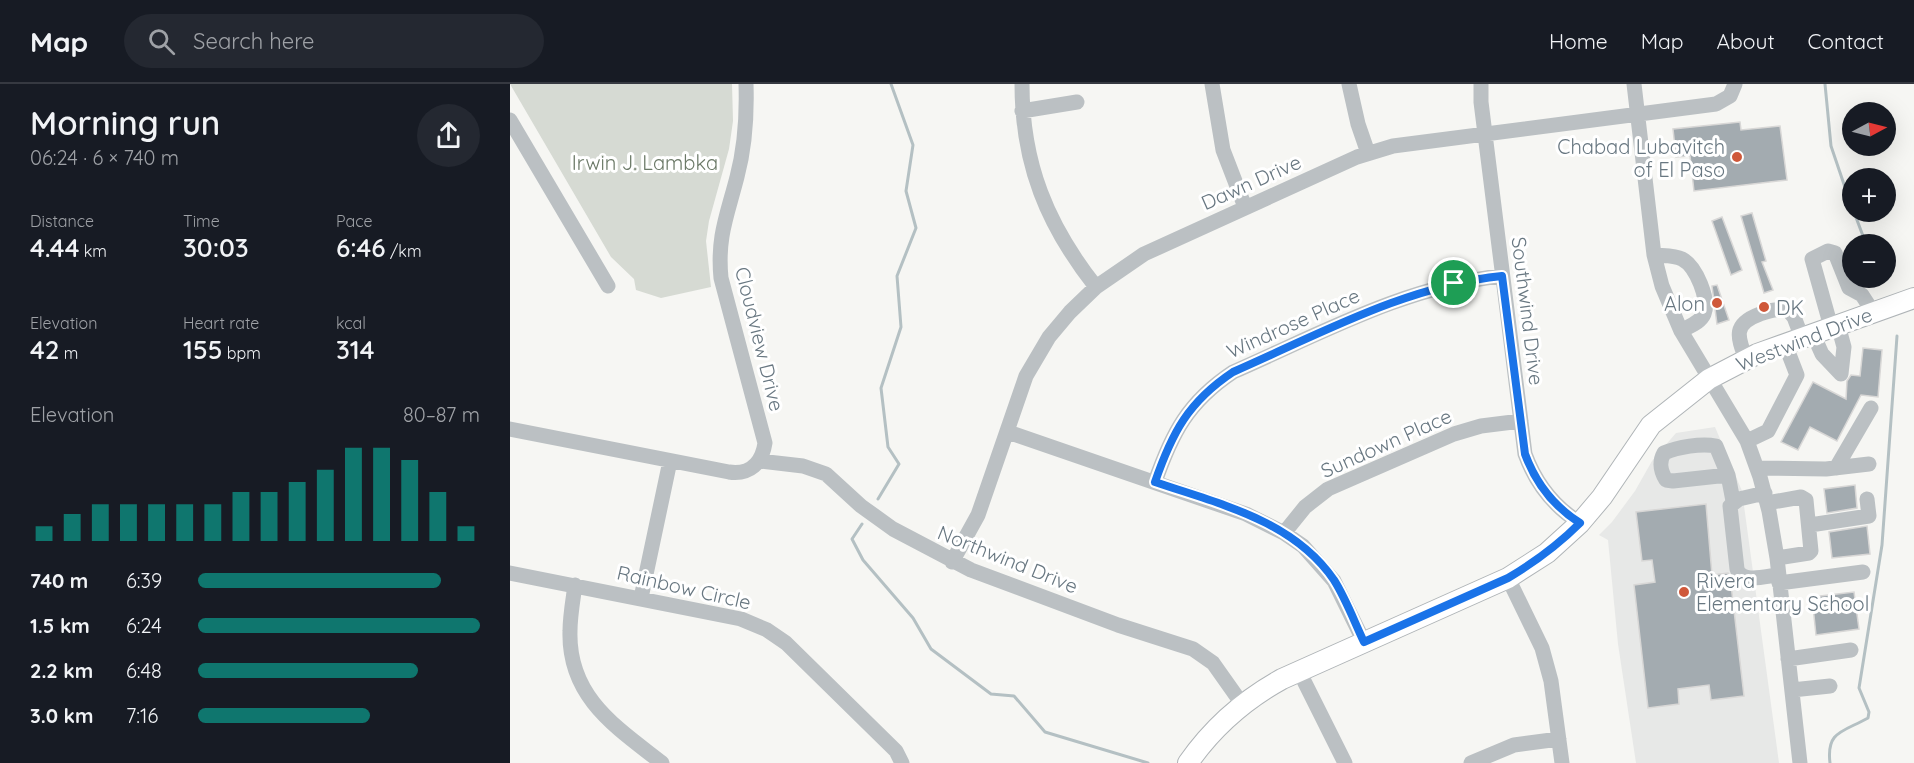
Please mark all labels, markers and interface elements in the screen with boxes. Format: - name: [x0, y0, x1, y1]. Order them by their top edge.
- search box: [124, 14, 544, 68]
- text: Map: [30, 24, 88, 59]
- icon: search: [145, 25, 178, 58]
- text: Search here: [193, 27, 315, 55]
- text: Home: [1549, 28, 1608, 54]
- text: Map: [1641, 28, 1684, 54]
- text: About: [1717, 28, 1775, 54]
- text: Contact: [1808, 28, 1884, 54]
- text: Morning run: [30, 102, 220, 143]
- north arrow: [1842, 102, 1896, 156]
- map controls: [1842, 102, 1896, 288]
- button: share: [417, 104, 480, 167]
- place label: Chabad Lubavitch of El Paso: [1557, 134, 1725, 182]
- text: 06:24 · 6 × 740 m: [30, 145, 179, 170]
- street label: Dawn Drive: [1197, 149, 1305, 215]
- park label: Irwin J. Lambka: [572, 150, 718, 175]
- marker: Chabad Lubavitch of El Paso: [1730, 150, 1744, 164]
- button: +: [1842, 168, 1896, 222]
- text: Distance: [30, 211, 94, 231]
- text: Time: [183, 211, 220, 231]
- text: Pace: [336, 211, 372, 231]
- text: 4.44: [30, 231, 79, 264]
- text: 30:03: [183, 231, 249, 264]
- text: 6:46: [336, 231, 386, 264]
- button: −: [1842, 234, 1896, 288]
- street label: Southwind Drive: [1506, 235, 1550, 387]
- text: km: [79, 241, 107, 261]
- text: /km: [386, 241, 421, 261]
- pin: [1428, 257, 1479, 308]
- street label: Cloudview Drive: [730, 264, 790, 414]
- icon: arrive: [1437, 266, 1470, 299]
- street label: Windrose Place: [1223, 282, 1363, 364]
- place label: Alon: [1664, 291, 1705, 316]
- place label: DK: [1776, 295, 1804, 320]
- marker: Alon: [1710, 296, 1724, 310]
- marker: DK: [1757, 300, 1771, 314]
- street label: Westwind Drive: [1732, 302, 1876, 376]
- text: Elevation: [30, 313, 97, 333]
- text: Heart rate: [183, 313, 259, 333]
- text: kcal: [336, 313, 366, 333]
- text: 42: [30, 333, 59, 366]
- text: 155: [183, 333, 222, 366]
- text: 314: [336, 333, 374, 366]
- text: m: [59, 343, 78, 363]
- text: bpm: [222, 343, 261, 363]
- text: Elevation: [30, 402, 114, 427]
- text: 80–87 m: [403, 402, 480, 427]
- street label: Sundown Place: [1317, 403, 1455, 483]
- street label: Northwind Drive: [934, 519, 1082, 599]
- street label: Rainbow Circle: [615, 559, 753, 615]
- text: 740 m: [30, 568, 88, 593]
- text: 6:39: [126, 568, 162, 593]
- place label: Rivera Elementary School: [1696, 568, 1869, 616]
- marker: Rivera Elementary School: [1677, 585, 1691, 599]
- text: 1.5 km: [30, 613, 90, 638]
- text: 6:24: [126, 613, 162, 638]
- text: 2.2 km: [30, 658, 93, 683]
- text: 6:48: [126, 658, 162, 683]
- text: 3.0 km: [30, 703, 93, 728]
- text: 7:16: [126, 703, 158, 728]

